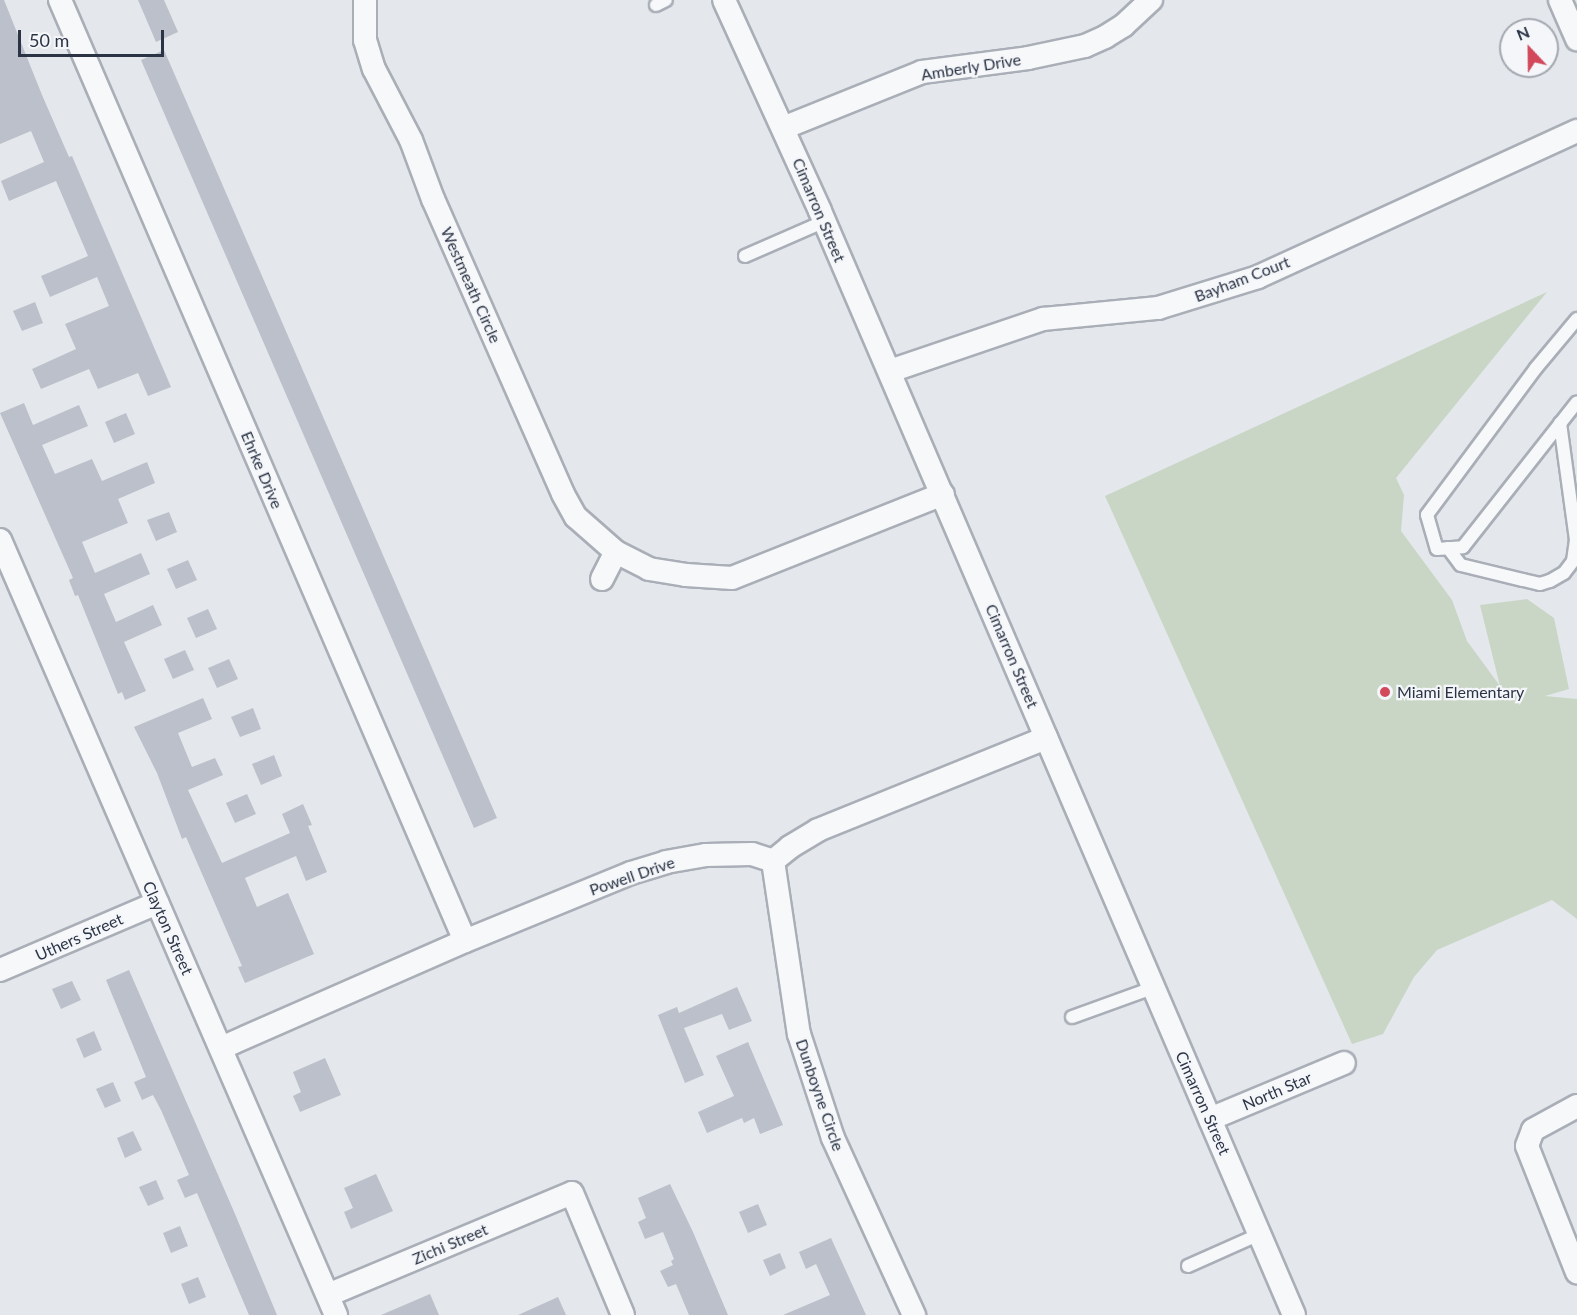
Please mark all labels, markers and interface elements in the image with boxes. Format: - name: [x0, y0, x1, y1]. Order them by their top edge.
- scale bar: [21, 18, 166, 56]
- north arrow: [1499, 18, 1559, 78]
- text: N: [1514, 22, 1532, 44]
- text: 50 m: [29, 29, 69, 51]
- street label: Amberly Drive: [919, 50, 1023, 84]
- street label: Cimarron Street: [788, 155, 850, 265]
- street label: Westmeath Circle: [437, 224, 505, 346]
- street label: Bayham Court: [1192, 252, 1292, 306]
- street label: Ehrke Drive: [237, 428, 287, 512]
- street label: Cimarron Street: [981, 601, 1043, 711]
- place label: Miami Elementary: [1397, 682, 1524, 702]
- marker: Miami Elementary: [1378, 685, 1392, 699]
- street label: Powell Drive: [587, 852, 677, 900]
- street label: Clayton Street: [139, 878, 197, 978]
- street label: Uthers Street: [32, 909, 126, 965]
- street label: Dunboyne Circle: [792, 1036, 848, 1154]
- street label: Cimarron Street: [1172, 1048, 1234, 1158]
- street label: North Star: [1239, 1068, 1315, 1114]
- street label: Zichi Street: [409, 1220, 491, 1268]

